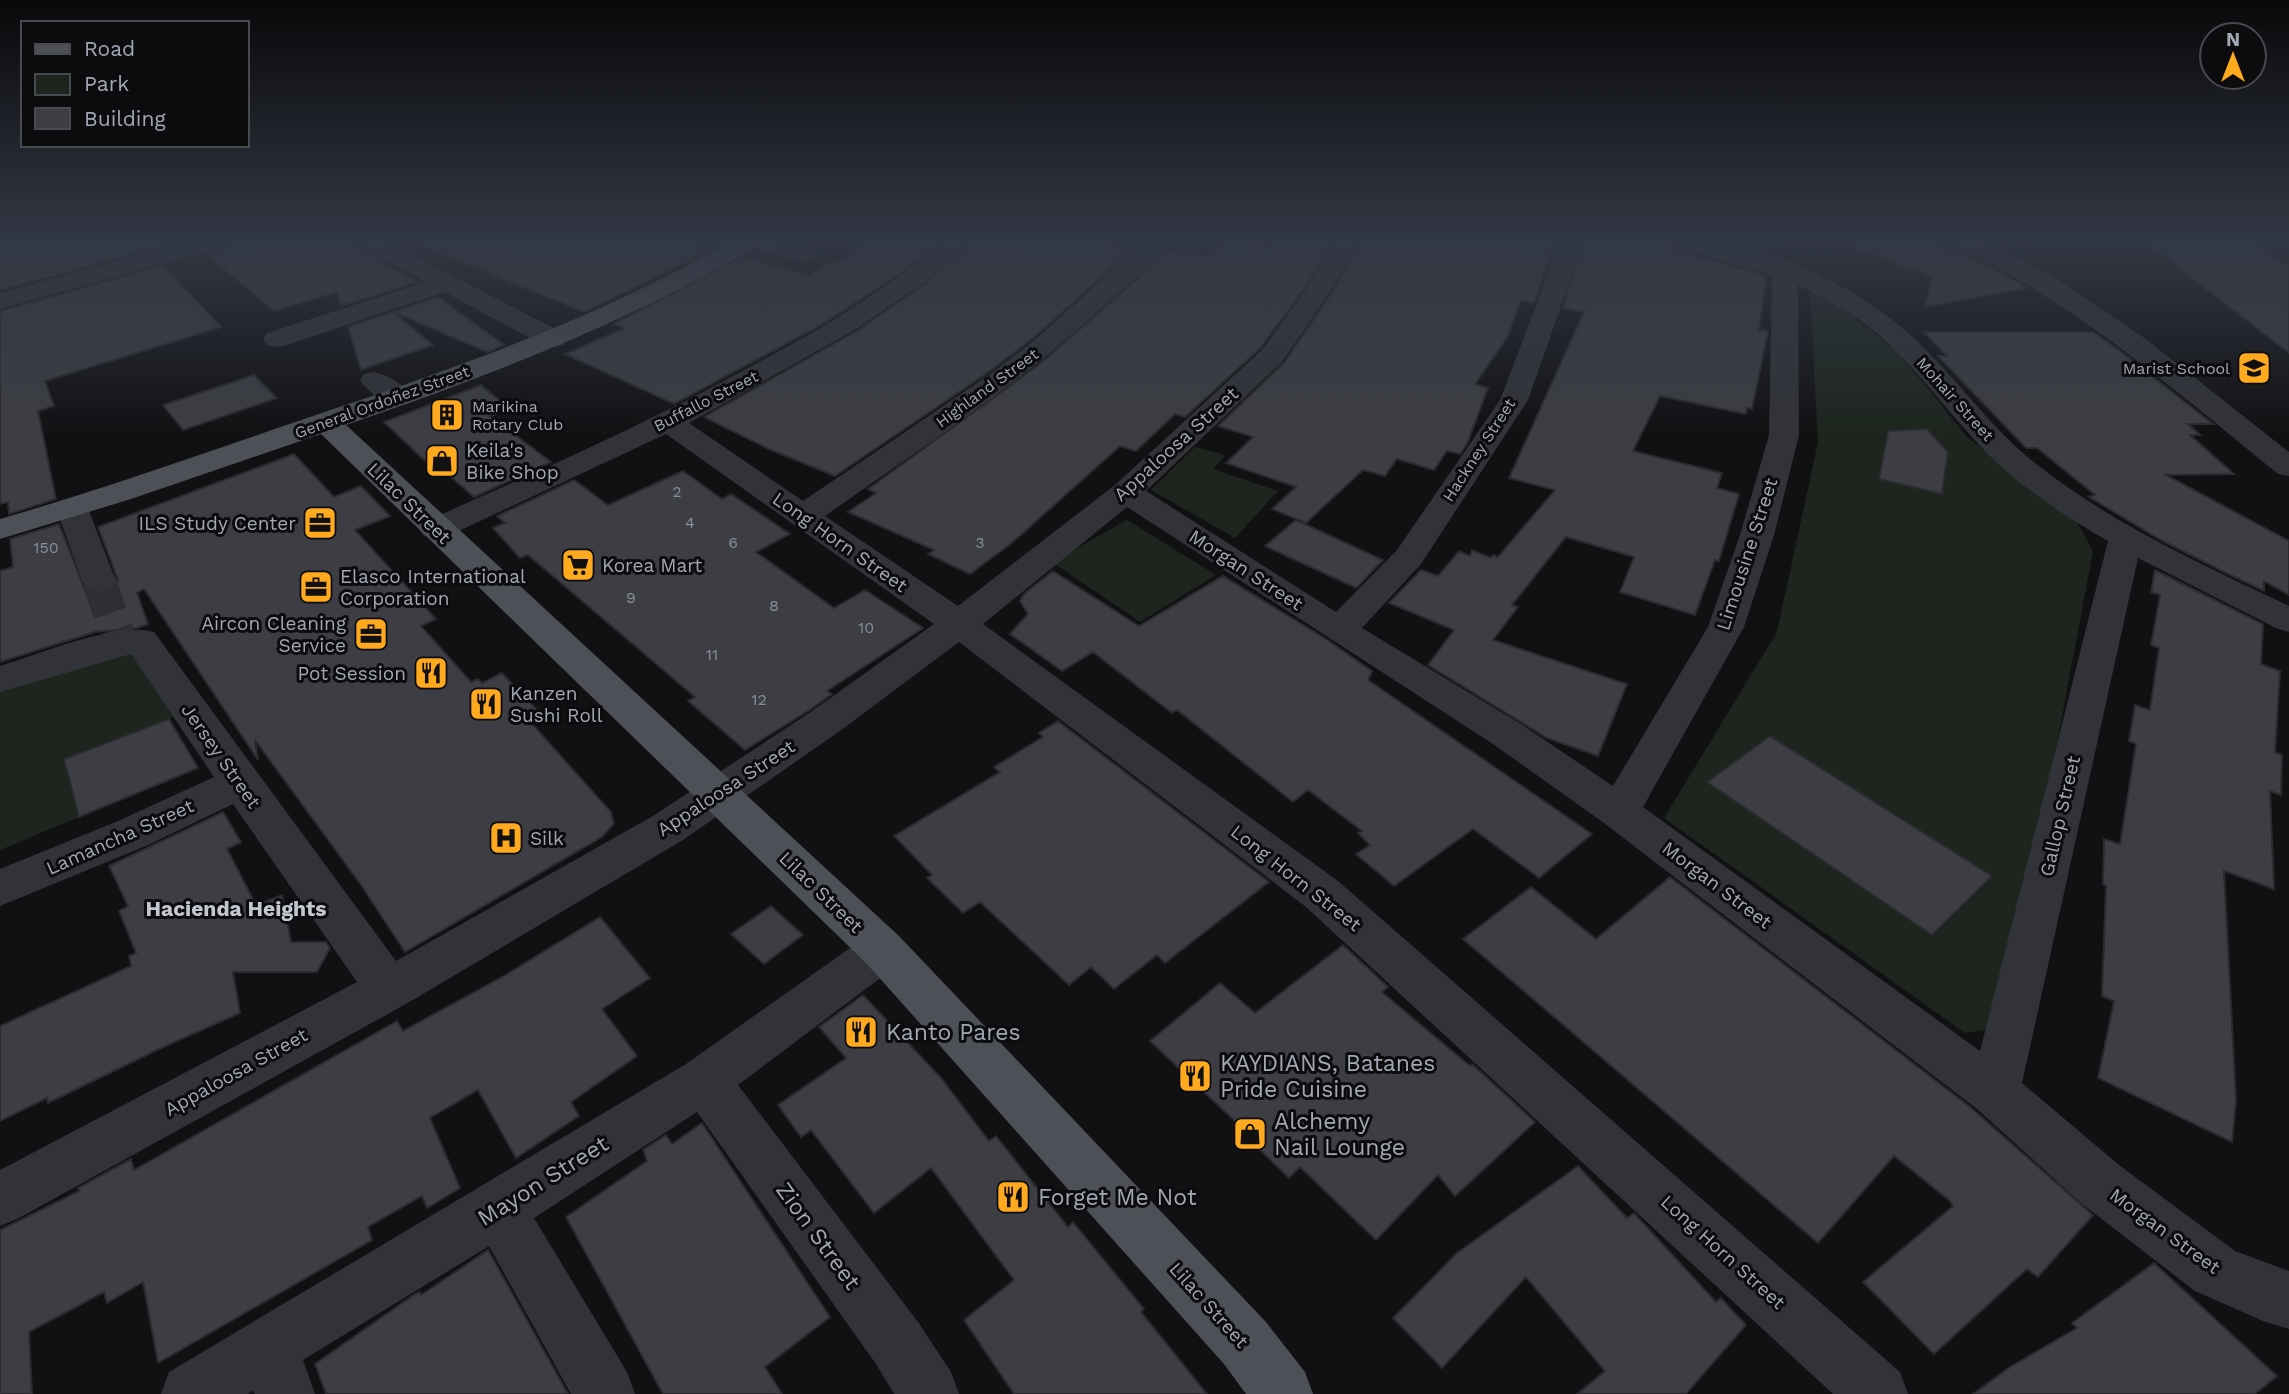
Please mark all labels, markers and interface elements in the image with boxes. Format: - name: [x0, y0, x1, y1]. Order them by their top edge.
- legend: [21, 21, 248, 147]
- north arrow: [2198, 21, 2268, 91]
- text: N: [2226, 28, 2240, 51]
- text: Road: [84, 36, 135, 61]
- text: Park: [84, 71, 129, 96]
- text: Building: [84, 106, 166, 131]
- street label: Highland Street: [932, 344, 1042, 432]
- school or university icon: Marist School: [2235, 349, 2273, 387]
- street label: Mohair Street: [1912, 353, 1998, 445]
- place label: Marist School: [2123, 359, 2230, 378]
- street label: General Ordoñez Street: [292, 361, 472, 442]
- street label: Buffallo Street: [651, 366, 762, 435]
- street label: Appaloosa Street: [1109, 382, 1243, 506]
- street label: Hackney Street: [1439, 395, 1520, 505]
- building icon: Marikina Rotary Club: [428, 396, 466, 434]
- place label: Marikina Rotary Club: [472, 397, 563, 434]
- place label: Keila's Bike Shop: [466, 439, 559, 484]
- shop icon: Keila's Bike Shop: [423, 442, 461, 480]
- street label: Lilac Street: [362, 457, 456, 549]
- street label: Limousine Street: [1711, 475, 1783, 633]
- house number: 2: [672, 482, 682, 501]
- street label: Long Horn Street: [768, 487, 912, 597]
- office icon: ILS Study Center: [301, 504, 339, 542]
- place label: ILS Study Center: [138, 512, 296, 535]
- house number: 4: [685, 513, 695, 532]
- street label: Morgan Street: [1185, 525, 1307, 615]
- house number: 6: [728, 533, 738, 552]
- house number: 3: [975, 533, 985, 552]
- house number: 150: [33, 538, 59, 557]
- supermarket icon: Korea Mart: [559, 546, 597, 584]
- place label: Korea Mart: [602, 554, 702, 577]
- place label: Elasco International Corporation: [340, 565, 526, 610]
- office icon: Elasco International Corporation: [297, 568, 335, 606]
- house number: 9: [626, 588, 636, 607]
- house number: 8: [769, 596, 779, 615]
- place label: Aircon Cleaning Service: [201, 612, 347, 657]
- office icon: Aircon Cleaning Service: [352, 615, 390, 653]
- house number: 10: [858, 618, 874, 637]
- house number: 11: [706, 645, 718, 664]
- restaurant icon: Pot Session: [412, 654, 450, 692]
- place label: Pot Session: [298, 662, 406, 685]
- place label: Kanzen Sushi Roll: [510, 682, 603, 727]
- restaurant icon: Kanzen Sushi Roll: [467, 685, 505, 723]
- house number: 12: [751, 690, 767, 709]
- street label: Jersey Street: [176, 699, 266, 813]
- street label: Appaloosa Street: [653, 735, 799, 841]
- street label: Gallop Street: [2035, 753, 2085, 879]
- street label: Lamancha Street: [43, 794, 197, 880]
- hospital icon: Silk: [487, 819, 525, 857]
- street label: Long Horn Street: [1226, 820, 1366, 936]
- place label: Silk: [530, 827, 564, 850]
- street label: Morgan Street: [1658, 836, 1776, 934]
- street label: Lilac Street: [774, 846, 868, 938]
- district label: Hacienda Heights: [146, 896, 326, 921]
- restaurant icon: Kanto Pares: [842, 1013, 880, 1051]
- place label: Kanto Pares: [886, 1019, 1021, 1046]
- street label: Appaloosa Street: [161, 1023, 311, 1121]
- place label: KAYDIANS, Batanes Pride Cuisine: [1220, 1050, 1436, 1103]
- restaurant icon: KAYDIANS, Batanes Pride Cuisine: [1176, 1057, 1214, 1095]
- place label: Alchemy Nail Lounge: [1274, 1108, 1405, 1161]
- shop icon: Alchemy Nail Lounge: [1231, 1115, 1269, 1153]
- street label: Mayon Street: [473, 1130, 614, 1232]
- street label: Zion Street: [770, 1177, 866, 1295]
- restaurant icon: Forget Me Not: [994, 1178, 1032, 1216]
- street label: Morgan Street: [2105, 1183, 2225, 1279]
- place label: Forget Me Not: [1038, 1184, 1197, 1211]
- street label: Long Horn Street: [1656, 1190, 1790, 1314]
- street label: Lilac Street: [1165, 1257, 1253, 1353]

